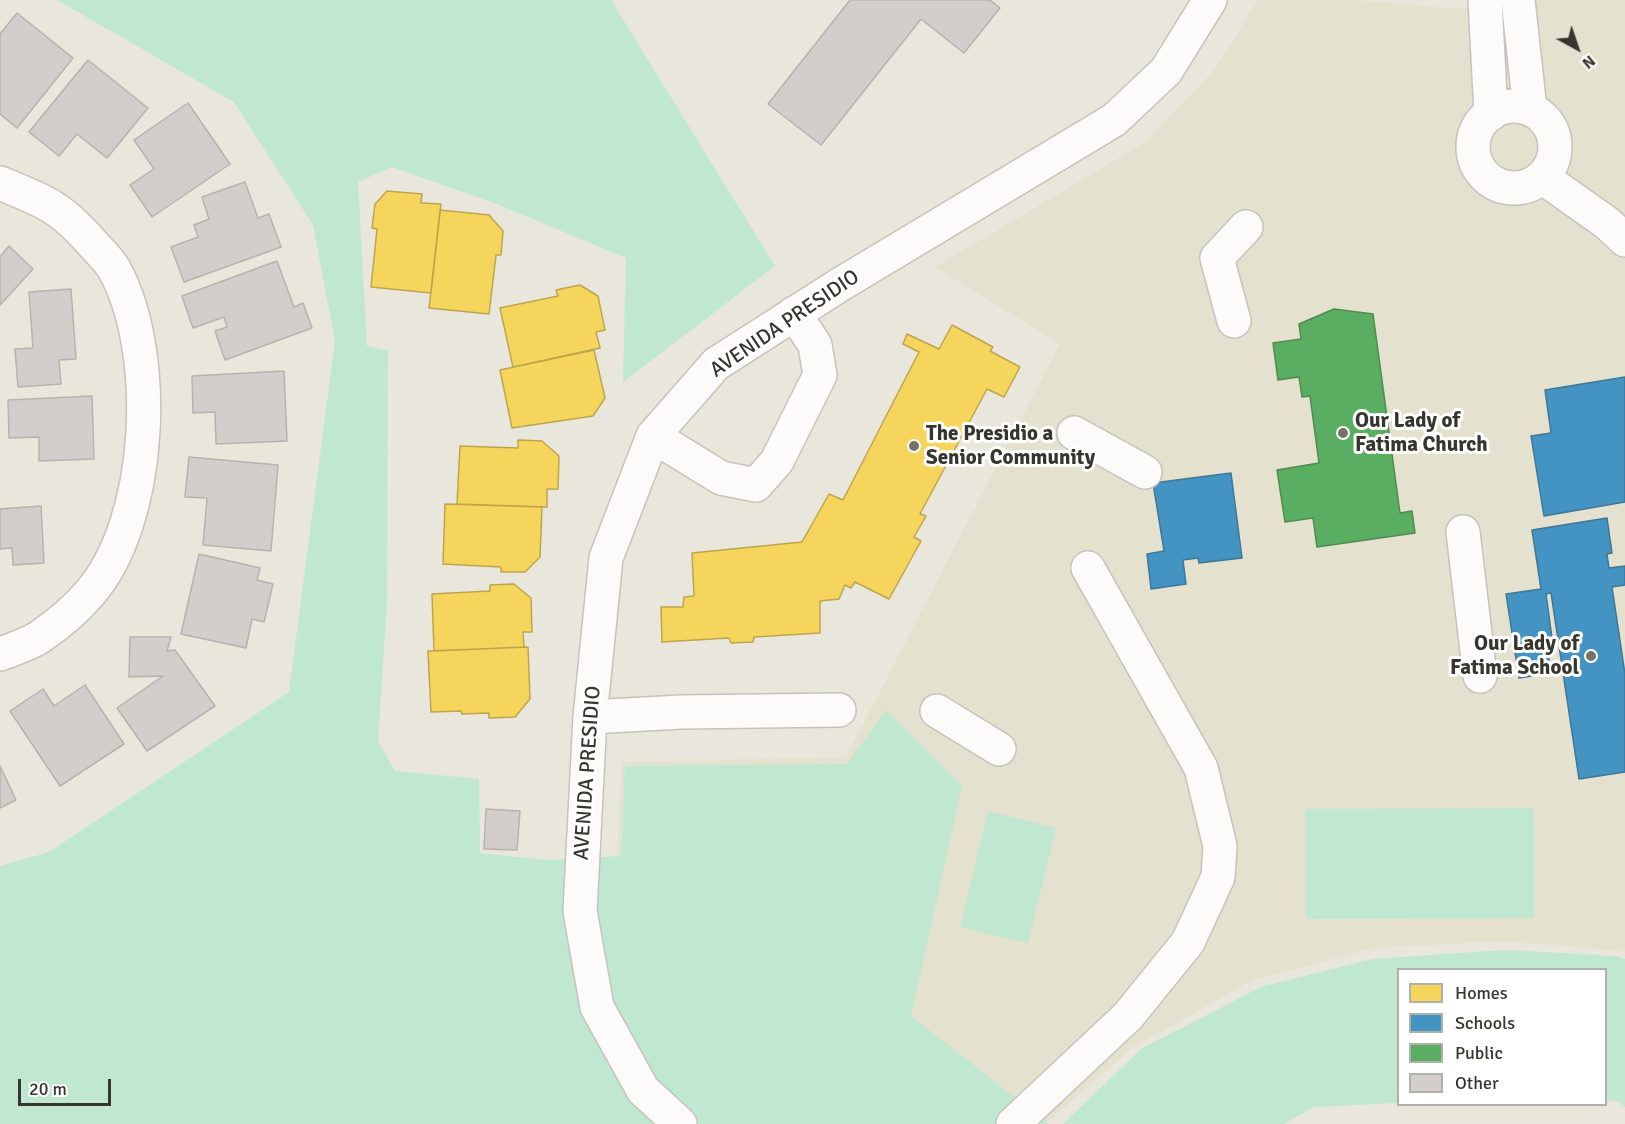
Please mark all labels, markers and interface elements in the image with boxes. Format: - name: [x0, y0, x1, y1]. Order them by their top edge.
- north arrow: [1547, 18, 1607, 78]
- text: N: [1578, 51, 1599, 73]
- street label: AVENIDA PRESIDIO: [706, 265, 864, 383]
- place label: Our Lady of Fatima Church: [1355, 408, 1488, 458]
- place label: The Presidio a Senior Community: [926, 421, 1095, 471]
- marker: Our Lady of Fatima Church: [1336, 426, 1350, 440]
- marker: The Presidio a Senior Community: [907, 439, 921, 453]
- place label: Our Lady of Fatima School: [1450, 631, 1579, 681]
- marker: Our Lady of Fatima School: [1584, 649, 1598, 663]
- street label: AVENIDA PRESIDIO: [569, 685, 607, 861]
- legend: [1397, 968, 1607, 1106]
- text: Homes: [1455, 982, 1508, 1004]
- text: Schools: [1455, 1012, 1515, 1034]
- text: Public: [1455, 1042, 1503, 1064]
- scale bar: [21, 1067, 114, 1105]
- text: Other: [1455, 1072, 1499, 1094]
- text: 20 m: [29, 1078, 67, 1100]

